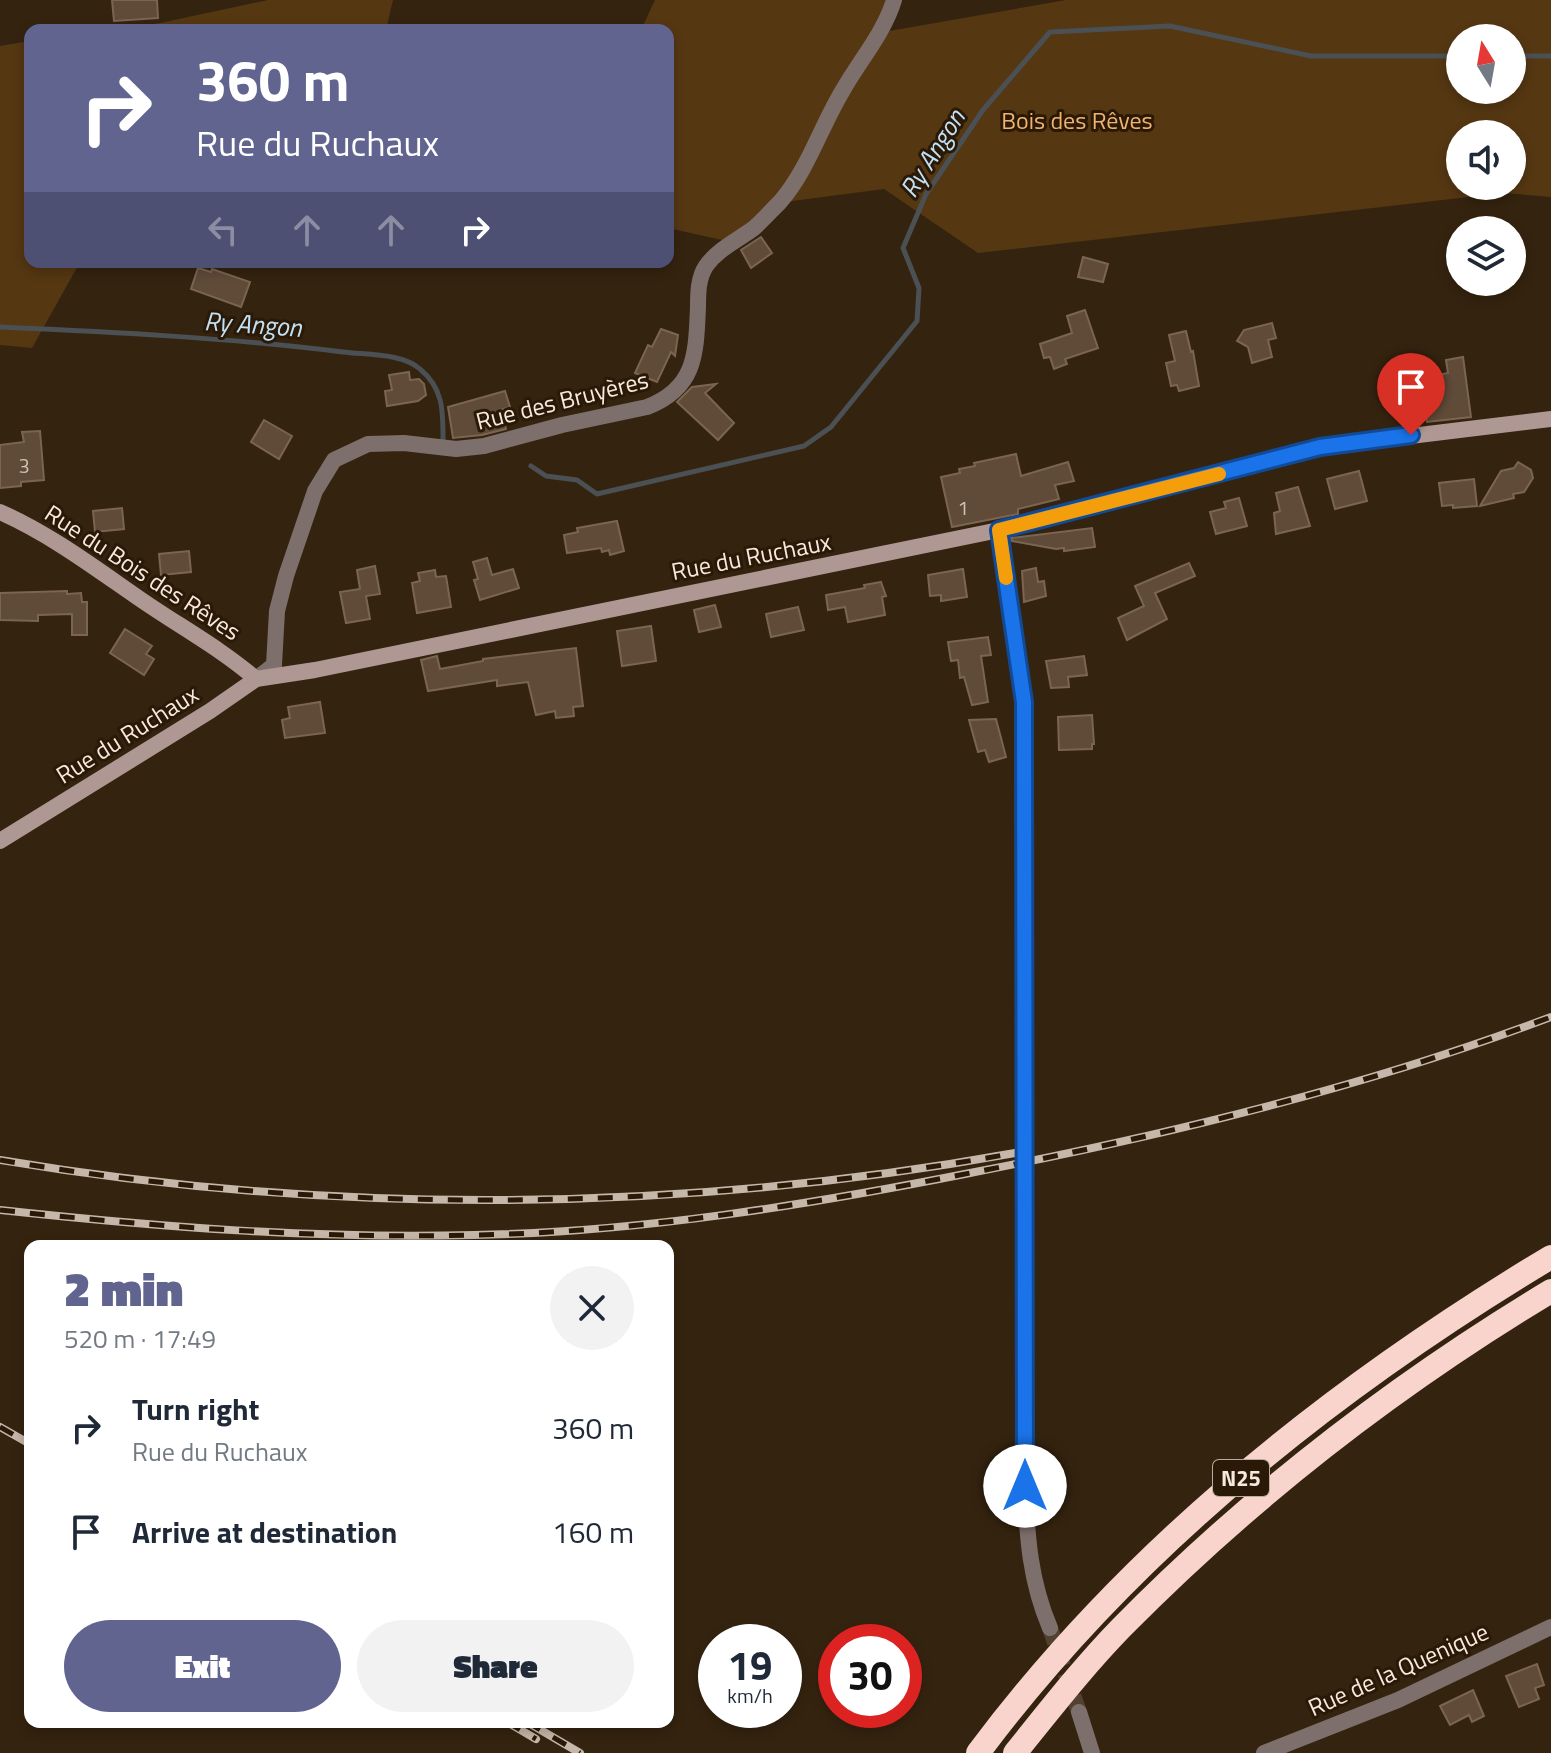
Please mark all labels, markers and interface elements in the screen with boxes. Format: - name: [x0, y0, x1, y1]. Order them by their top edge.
- north arrow: [1446, 24, 1526, 104]
- map controls: [1446, 24, 1526, 296]
- text: 360 m: [196, 38, 349, 123]
- icon: right: [64, 56, 168, 160]
- water label: Ry Angon: [890, 100, 975, 205]
- park label: Bois des Rêves: [1001, 102, 1153, 138]
- text: Rue du Ruchaux: [196, 115, 439, 170]
- button: sound: [1446, 120, 1526, 200]
- icon: left: [201, 208, 245, 252]
- icon: ahead: [285, 208, 329, 252]
- icon: ahead: [369, 208, 413, 252]
- icon: right: [453, 208, 497, 252]
- button: layers: [1446, 216, 1526, 296]
- water label: Ry Angon: [203, 301, 304, 347]
- pin: [1377, 353, 1445, 435]
- street label: Rue des Bruyères: [472, 361, 652, 439]
- icon: arrive: [1389, 365, 1433, 409]
- house number: 3: [18, 450, 30, 481]
- house number: 1: [957, 492, 969, 523]
- street label: Rue du Bois des Rêves: [38, 495, 248, 649]
- street label: Rue du Ruchaux: [668, 523, 834, 589]
- street label: Rue du Ruchaux: [49, 676, 205, 792]
- text: 2 min: [64, 1252, 183, 1325]
- button: close: [550, 1266, 634, 1350]
- text: 520 m · 17:49: [64, 1319, 216, 1358]
- text: Turn right: [132, 1386, 260, 1432]
- text: 360 m: [552, 1405, 634, 1451]
- icon: right: [64, 1406, 108, 1450]
- text: Rue du Ruchaux: [132, 1432, 308, 1471]
- position arrow: [983, 1444, 1067, 1528]
- road number: N25: [1213, 1460, 1269, 1496]
- text: Arrive at destination: [132, 1509, 397, 1555]
- text: 160 m: [552, 1509, 634, 1555]
- icon: arrive: [64, 1510, 108, 1554]
- street label: Rue de la Quenique: [1302, 1613, 1494, 1725]
- button: Exit: [64, 1620, 341, 1712]
- button: Share: [357, 1620, 634, 1712]
- speed limit sign: 30: [818, 1624, 922, 1728]
- text: 19: [728, 1635, 772, 1696]
- text: km/h: [727, 1680, 773, 1711]

